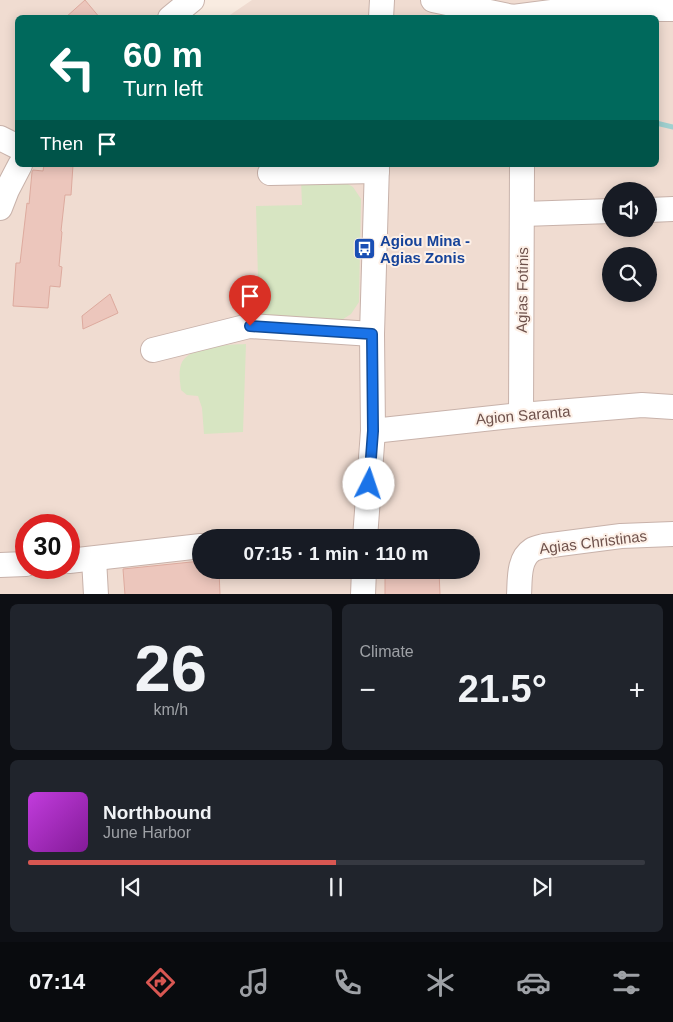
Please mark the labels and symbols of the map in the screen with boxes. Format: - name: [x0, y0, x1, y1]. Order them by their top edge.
- place label: Agiou Mina - Agias Zonis: [380, 232, 470, 266]
- bus stop icon: Agiou Mina - Agias Zonis: [352, 237, 376, 261]
- street label: Agias Fotinis: [513, 247, 531, 333]
- pin: [229, 275, 271, 326]
- street label: Agion Saranta: [475, 402, 572, 428]
- position arrow: [342, 457, 394, 509]
- speed limit sign: 30: [15, 514, 80, 579]
- street label: Agias Christinas: [538, 527, 648, 557]

